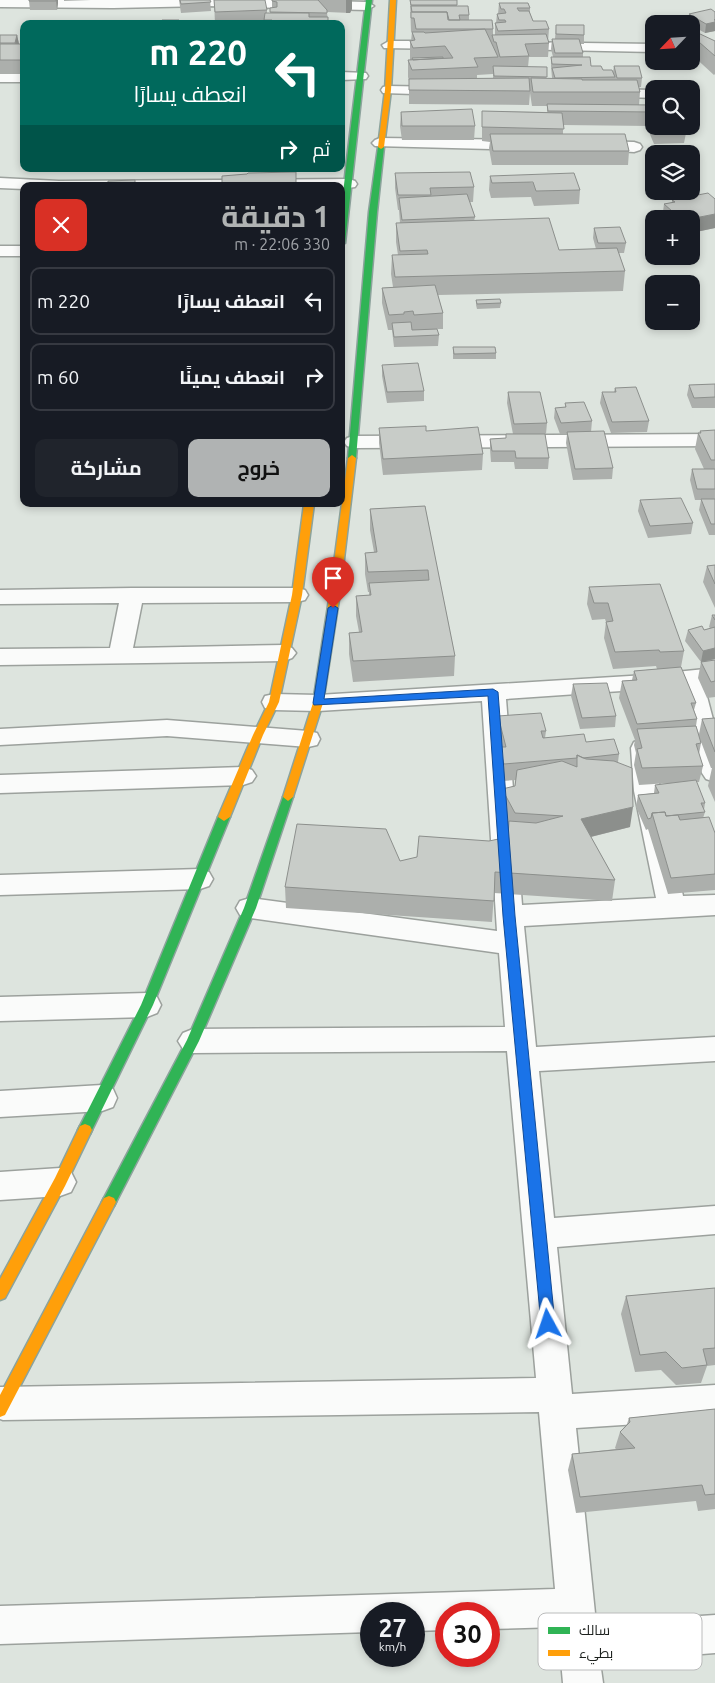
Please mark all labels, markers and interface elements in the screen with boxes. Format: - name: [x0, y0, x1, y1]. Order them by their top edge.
- north arrow: [645, 15, 700, 70]
- map controls: [645, 15, 700, 330]
- text: 220 m: [149, 32, 247, 72]
- icon: left: [265, 40, 330, 105]
- button: search: [645, 80, 700, 135]
- text: انعطف يسارًا: [134, 81, 247, 106]
- icon: right: [274, 135, 302, 163]
- text: ثم: [312, 138, 330, 160]
- button: layers: [645, 145, 700, 200]
- button: close: [35, 199, 87, 251]
- text: 1 دقيقة: [221, 199, 330, 233]
- button: +: [645, 210, 700, 265]
- text: 330 m · 22:06: [234, 235, 330, 253]
- button: −: [645, 275, 700, 330]
- icon: left: [300, 287, 328, 315]
- text: 220 m: [37, 290, 90, 312]
- text: انعطف يسارًا: [177, 290, 285, 312]
- icon: right: [300, 363, 328, 391]
- text: 60 m: [37, 366, 79, 388]
- text: انعطف يمينًا: [179, 366, 285, 388]
- button: مشاركة: [35, 439, 178, 497]
- button: خروج: [188, 439, 330, 497]
- pin: [312, 557, 354, 608]
- icon: arrive: [319, 564, 347, 592]
- position arrow: [521, 1297, 573, 1349]
- speed limit sign: 30: [435, 1602, 500, 1667]
- legend: [538, 1613, 702, 1670]
- text: 27: [378, 1614, 407, 1642]
- text: سالك: [579, 1622, 610, 1638]
- text: km/h: [379, 1640, 406, 1653]
- text: بطيء: [579, 1645, 613, 1665]

